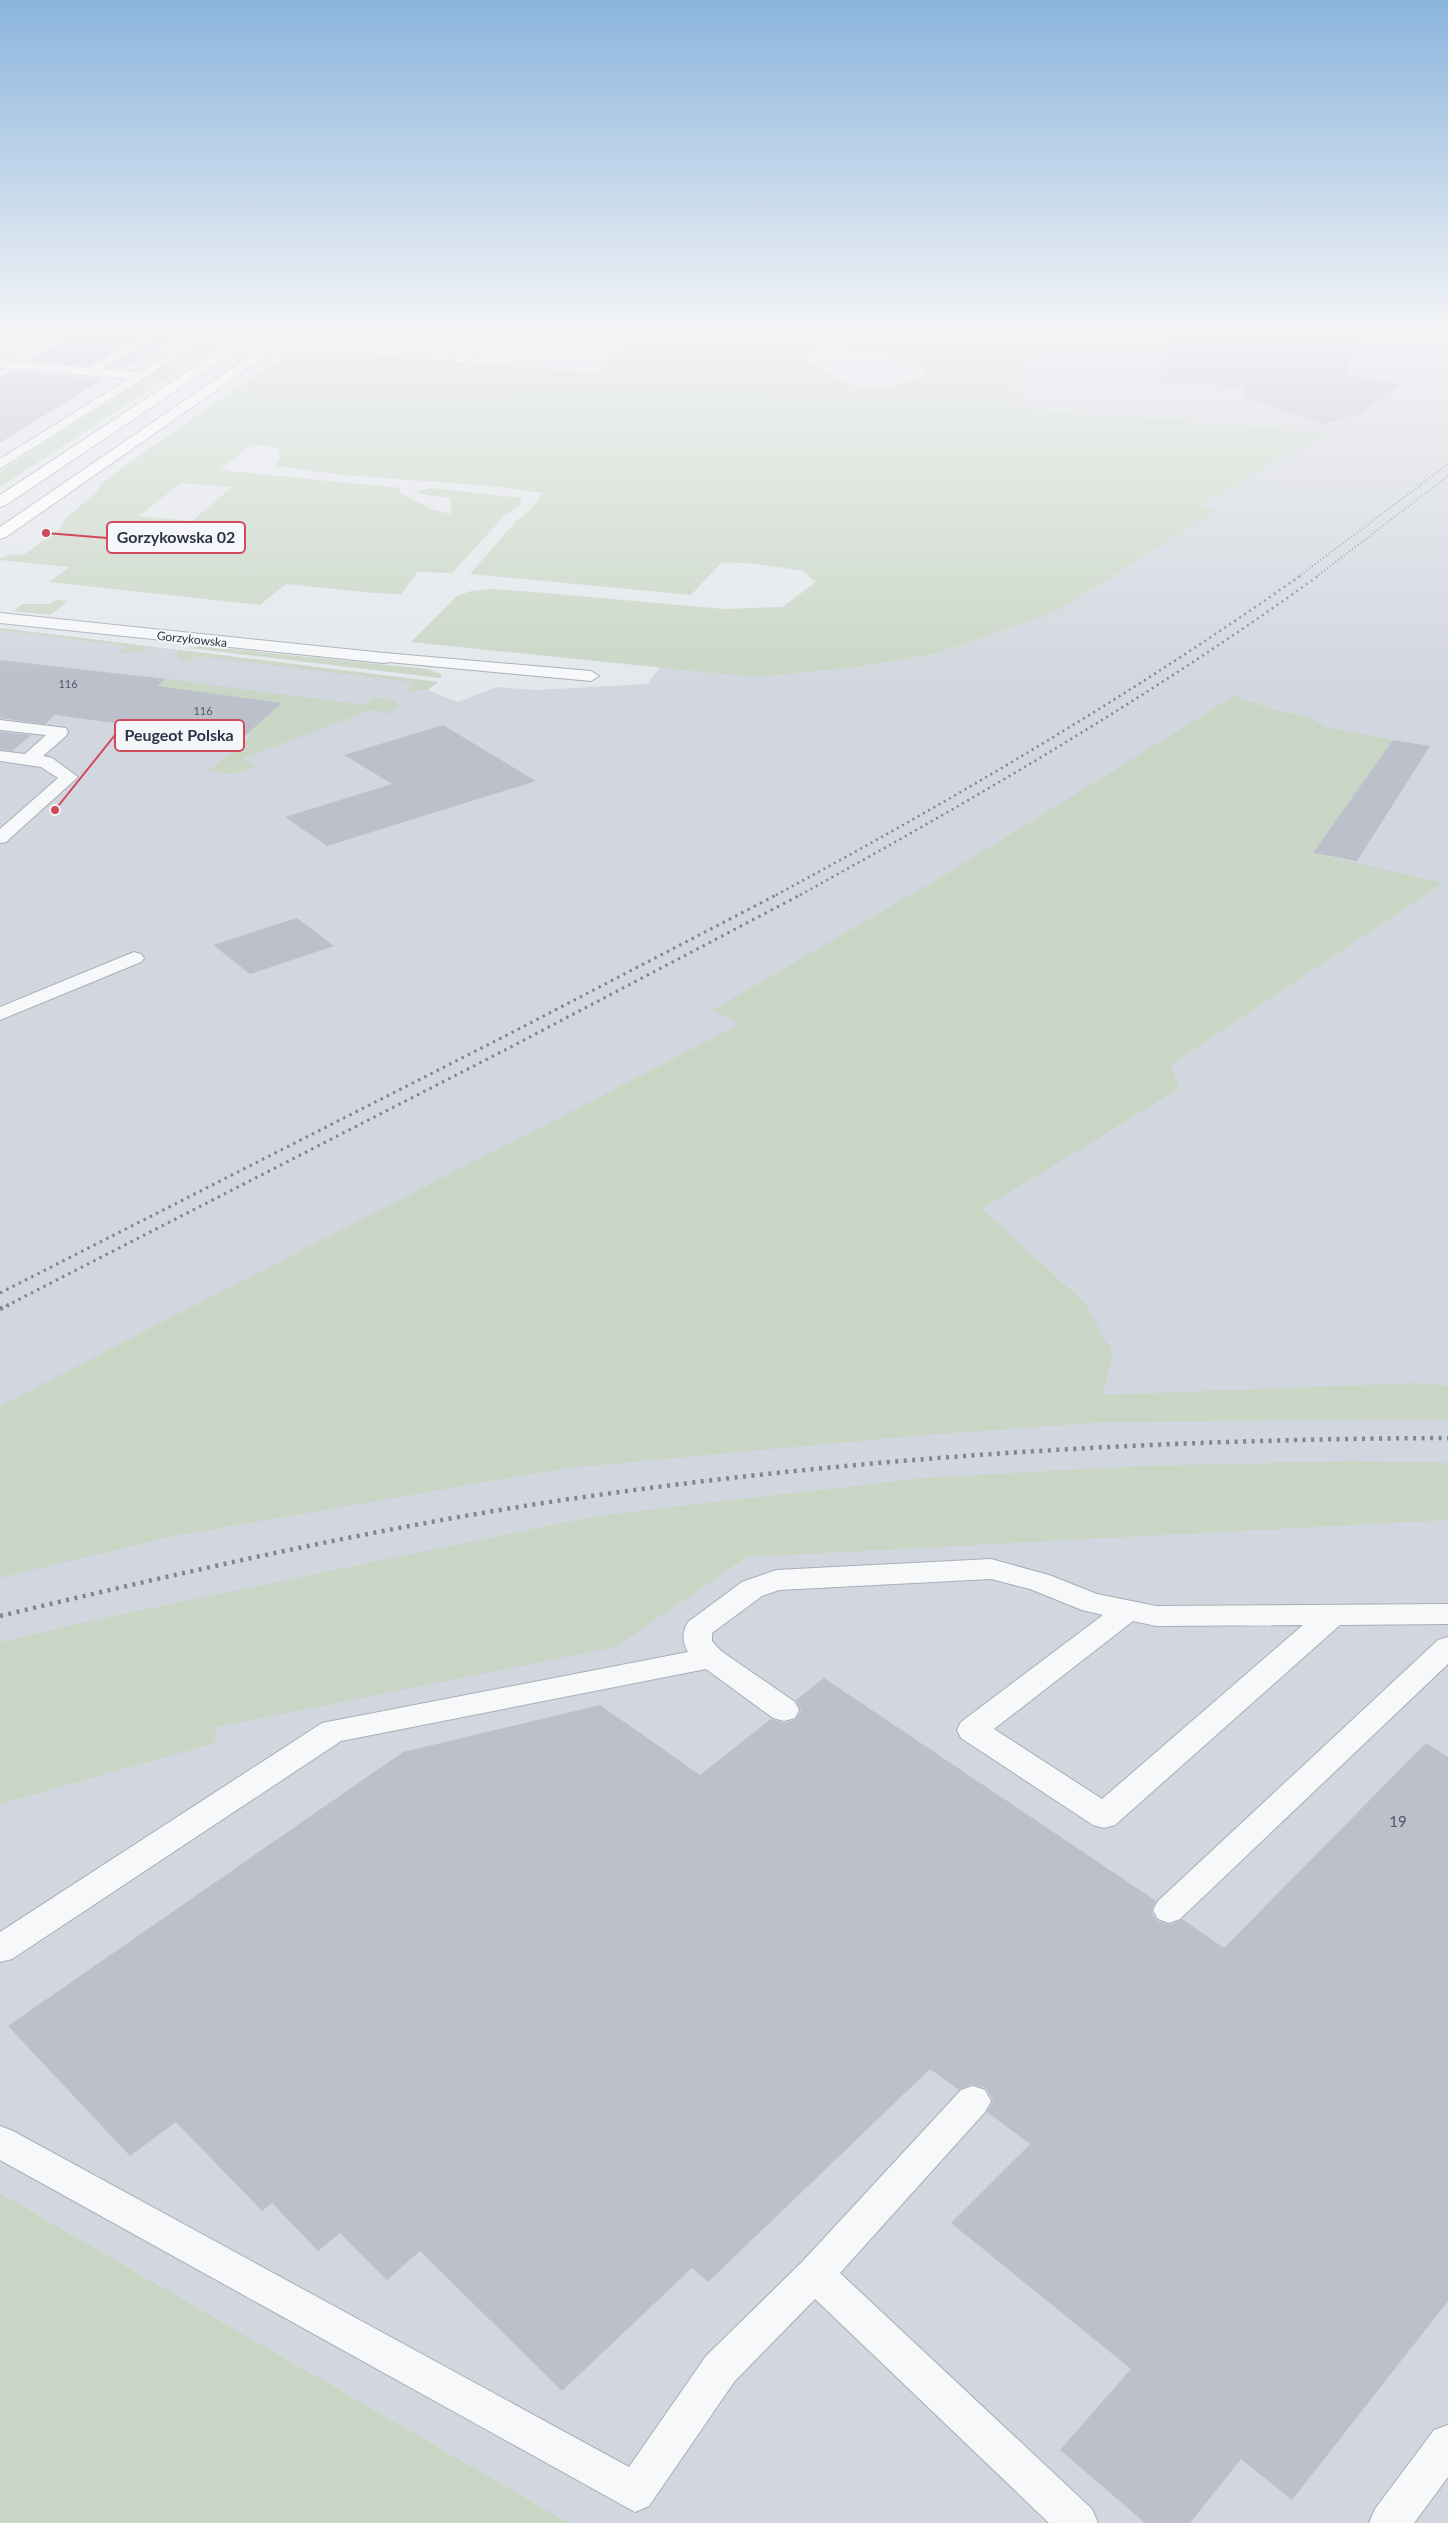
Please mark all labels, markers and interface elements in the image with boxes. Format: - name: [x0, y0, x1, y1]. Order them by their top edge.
- callout: Gorzykowska 02: [107, 522, 245, 553]
- text: Gorzykowska 02: [117, 527, 235, 546]
- street label: Gorzykowska: [156, 628, 228, 650]
- house number: 116: [58, 677, 78, 690]
- house number: 116: [193, 704, 213, 717]
- callout: Peugeot Polska: [115, 720, 244, 751]
- text: Peugeot Polska: [124, 725, 234, 744]
- house number: 19: [1389, 1812, 1407, 1830]

